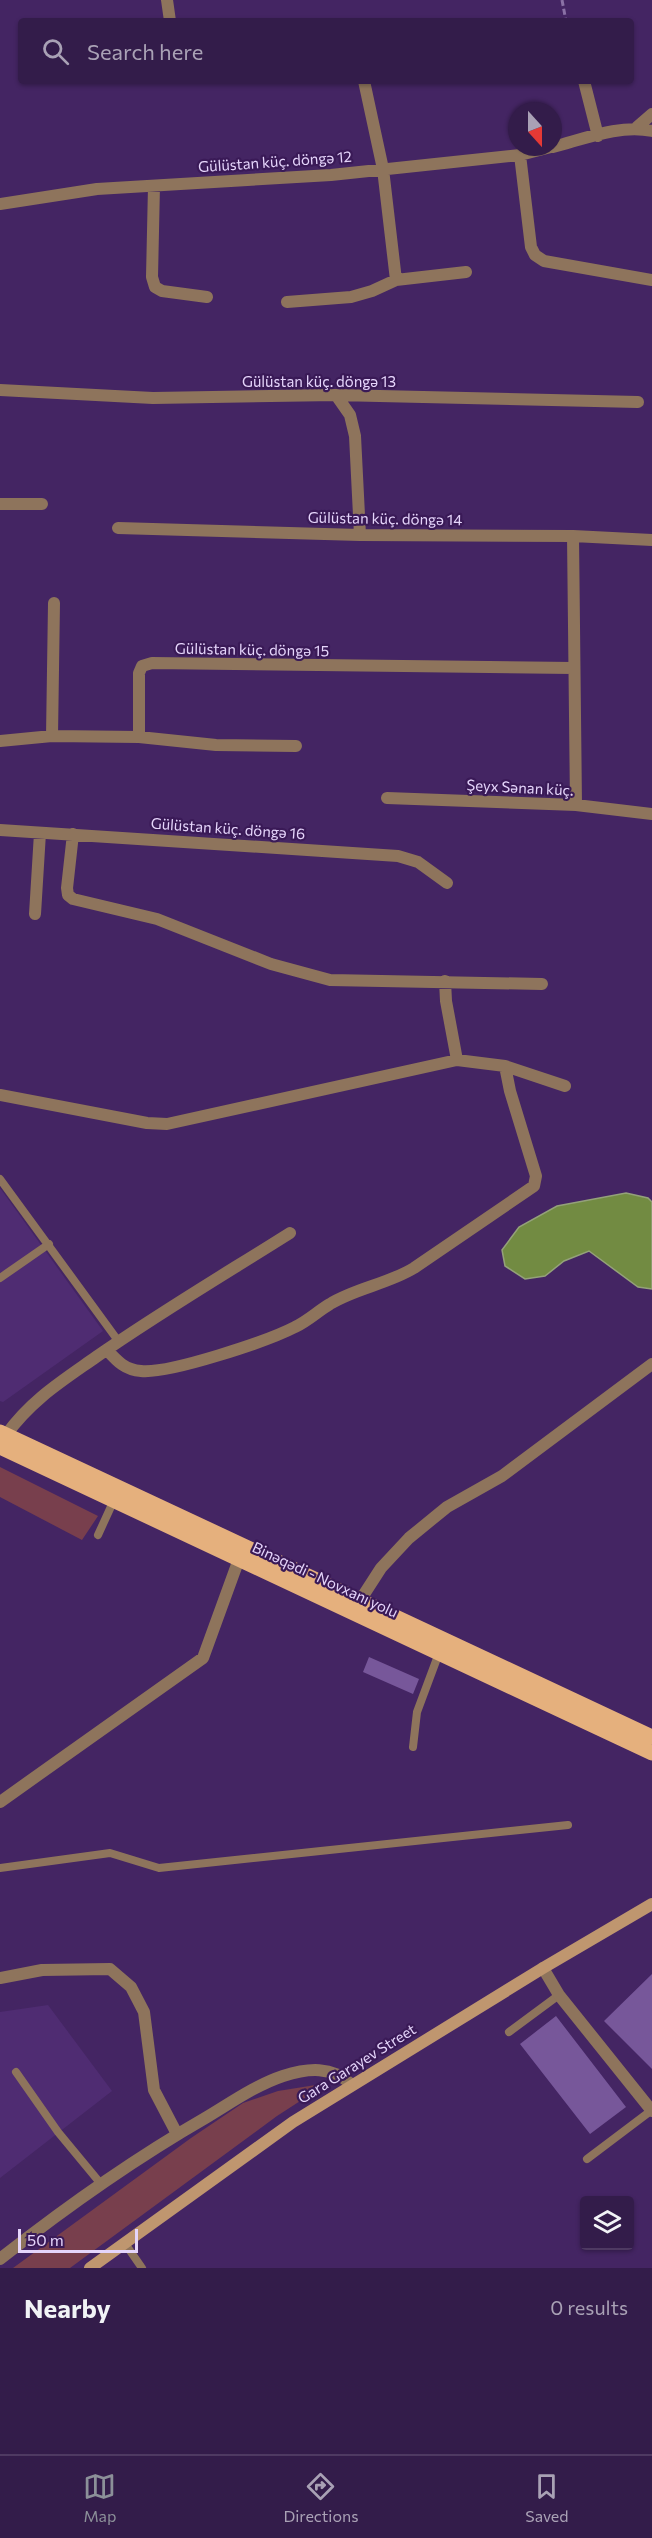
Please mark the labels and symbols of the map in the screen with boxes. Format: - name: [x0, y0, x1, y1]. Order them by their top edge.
- north arrow: [508, 102, 562, 156]
- street label: Gülüstan küç. döngə 12: [198, 147, 352, 175]
- street label: Gülüstan küç. döngə 13: [242, 372, 396, 390]
- street label: Gülüstan küç. döngə 14: [308, 508, 462, 528]
- street label: Gülüstan küç. döngə 15: [175, 639, 329, 659]
- street label: Şeyx Sənan küç.: [466, 775, 574, 799]
- street label: Gülüstan küç. döngə 16: [150, 814, 306, 842]
- street label: Binəqədi - Novxanı yolu: [250, 1537, 401, 1621]
- street label: Gara Garayev Street: [294, 2019, 419, 2107]
- scale bar: [18, 2226, 138, 2254]

